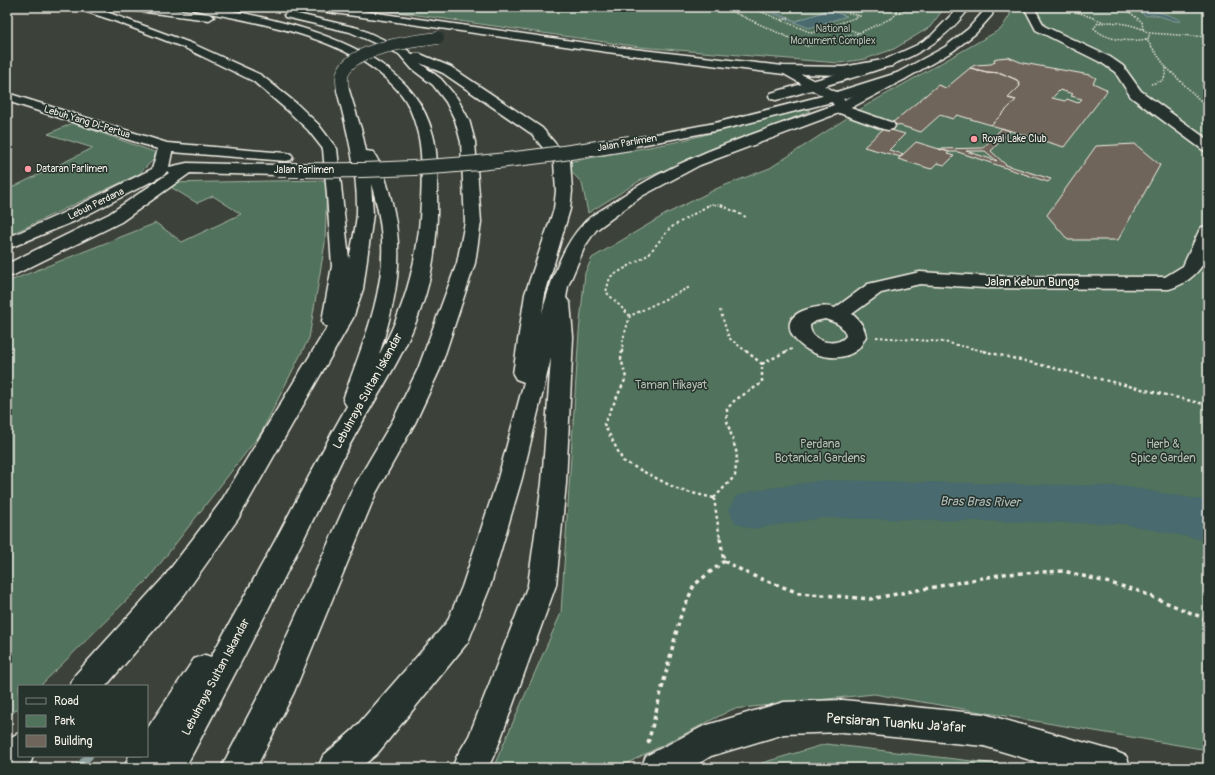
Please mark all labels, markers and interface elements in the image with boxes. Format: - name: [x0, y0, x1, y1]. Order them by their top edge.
- park label: National Monument Complex: [790, 23, 876, 47]
- street label: Lebuh Yang Di-Pertua: [42, 103, 132, 141]
- street label: Jalan Parlimen: [596, 132, 658, 154]
- place label: Royal Lake Club: [982, 133, 1047, 145]
- marker: Royal Lake Club: [969, 134, 979, 144]
- place label: Dataran Parlimen: [36, 163, 108, 175]
- marker: Dataran Parlimen: [23, 164, 33, 174]
- street label: Jalan Parlimen: [274, 164, 335, 176]
- street label: Lebuh Perdana: [66, 185, 126, 223]
- street label: Jalan Kebun Bunga: [985, 275, 1080, 290]
- street label: Lebuhraya Sultan Iskandar: [330, 330, 406, 452]
- park label: Taman Hikayat: [635, 378, 707, 393]
- park label: Perdana Botanical Gardens: [775, 437, 866, 466]
- park label: Herb & Spice Garden: [1130, 437, 1196, 466]
- water label: Bras Bras River: [940, 493, 1023, 511]
- street label: Lebuhraya Sultan Iskandar: [179, 615, 254, 738]
- legend: [18, 685, 148, 757]
- text: Road: [54, 694, 79, 709]
- street label: Persiaran Tuanku Ja'afar: [825, 710, 967, 736]
- text: Park: [54, 714, 75, 729]
- text: Building: [54, 734, 93, 749]

